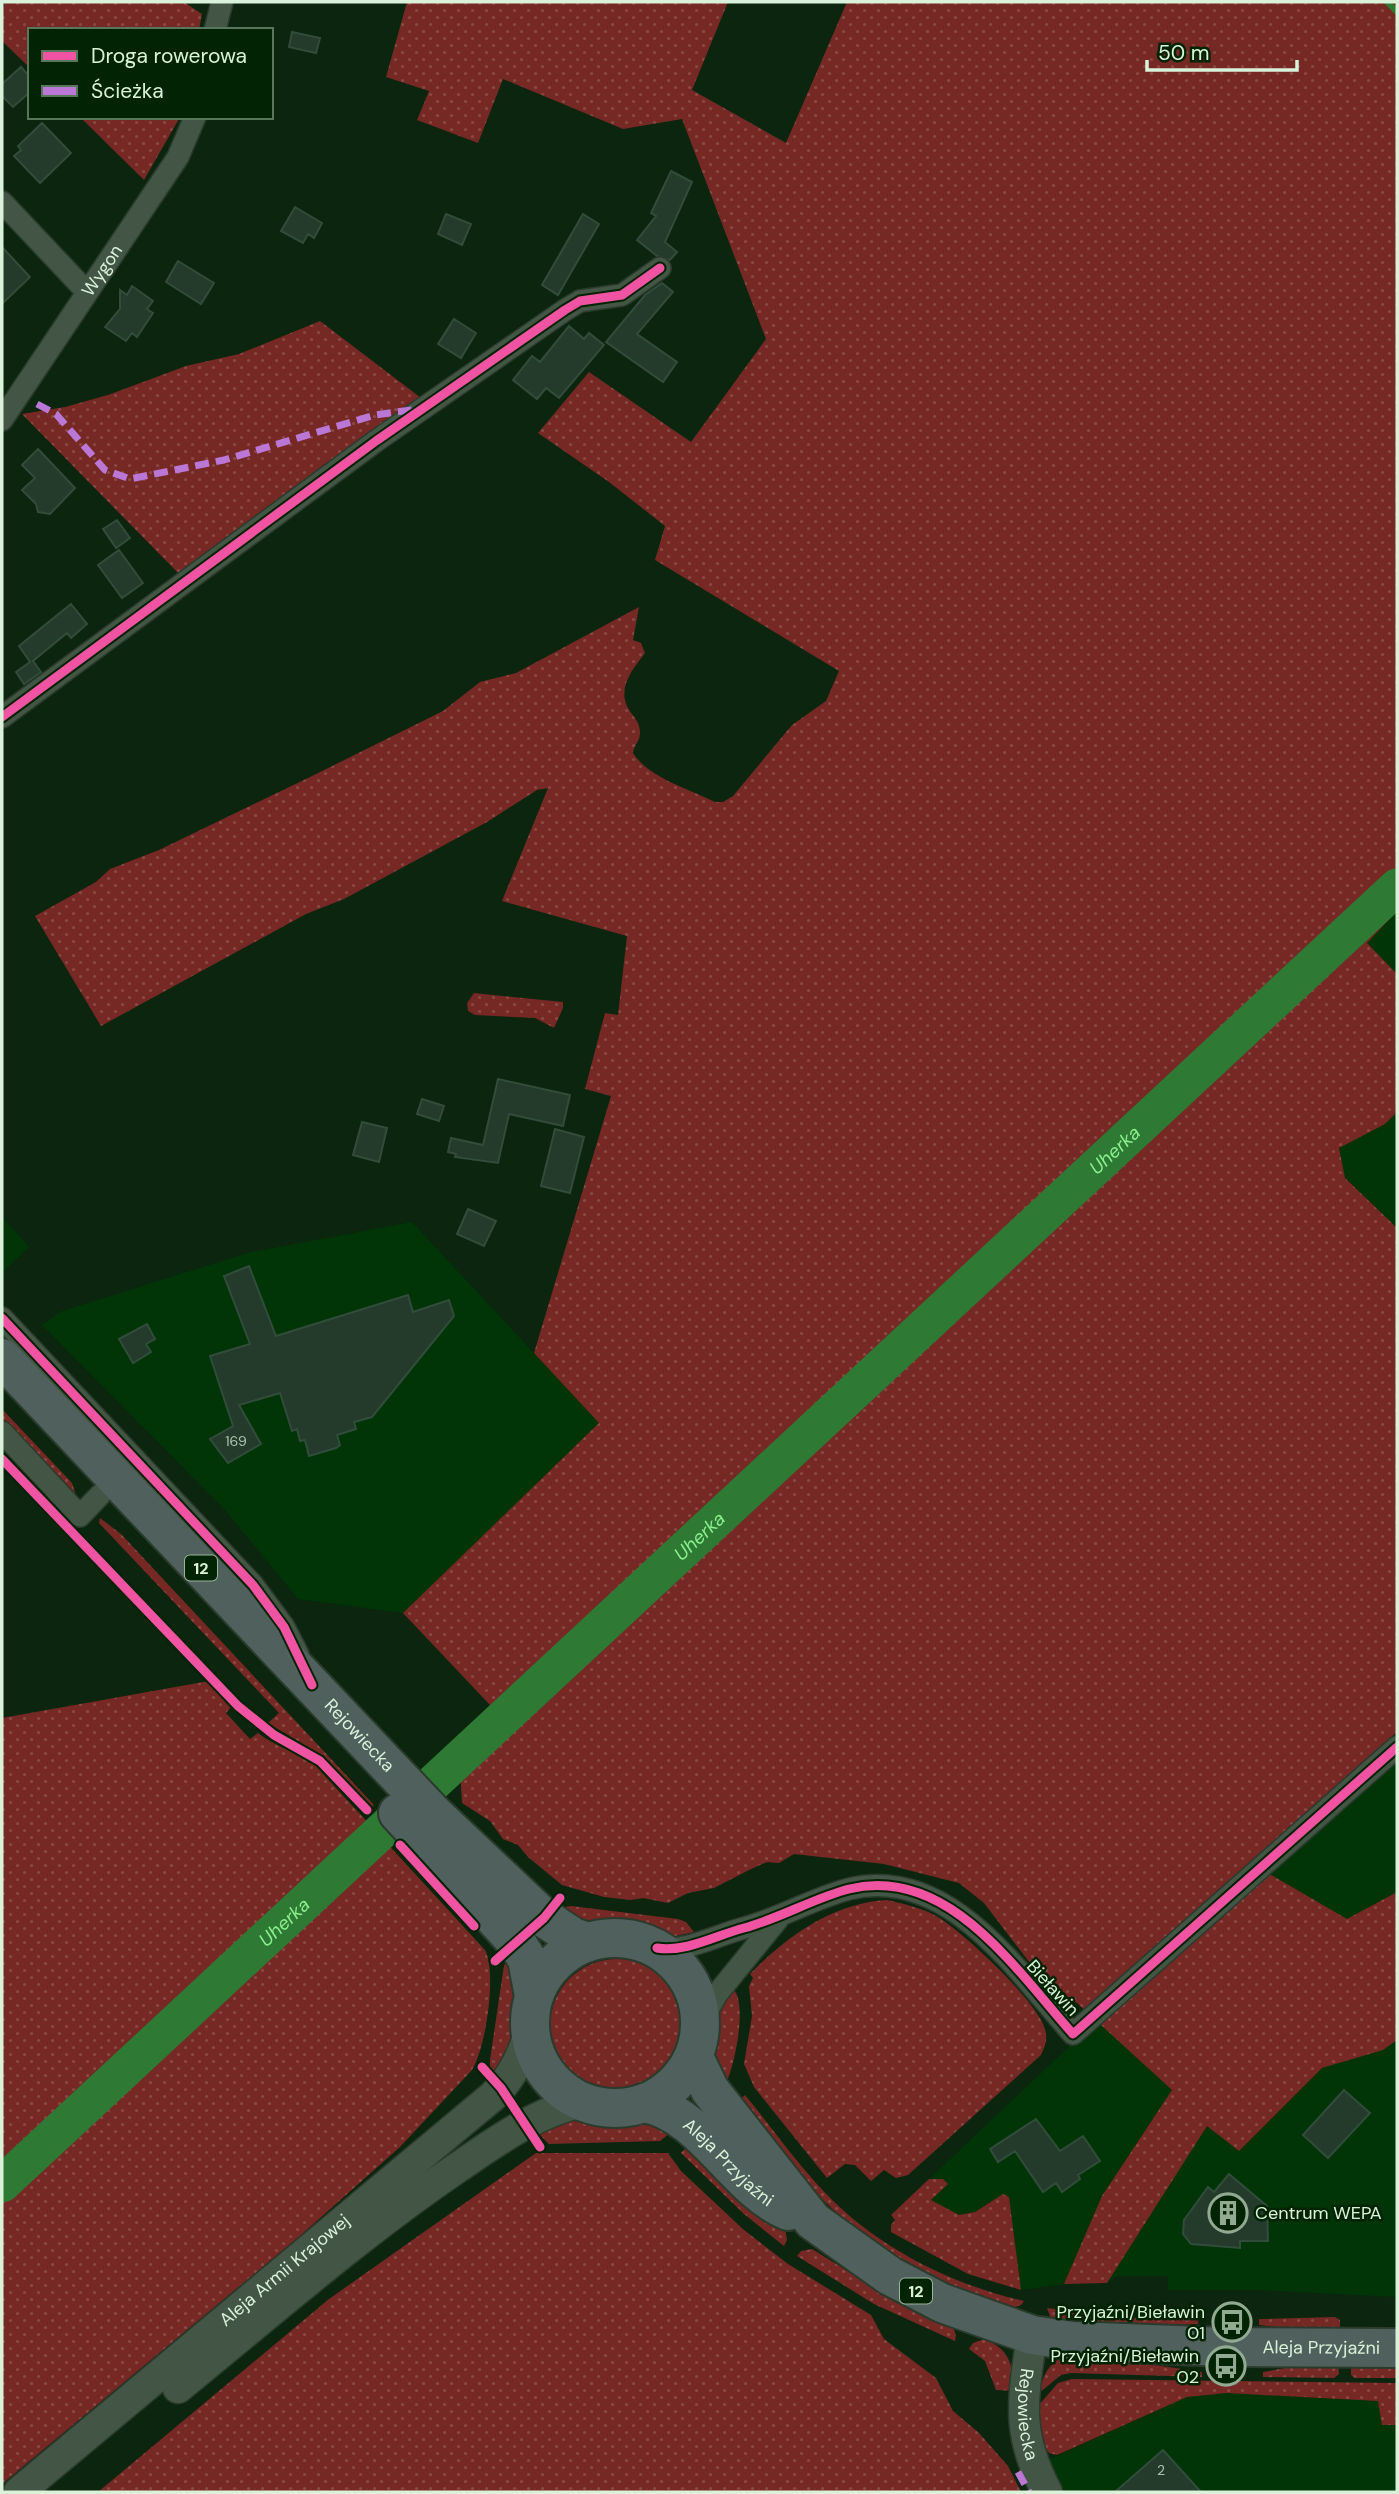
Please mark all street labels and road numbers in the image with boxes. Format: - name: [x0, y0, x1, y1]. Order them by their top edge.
- street label: Wygon: [76, 240, 128, 301]
- road number: 12: [185, 1556, 217, 1580]
- street label: Rejowiecka: [319, 1694, 400, 1777]
- street label: Bieławin: [1021, 1955, 1085, 2021]
- street label: Aleja Przyjaźni: [678, 2113, 778, 2212]
- street label: Aleja Armii Krajowej: [214, 2209, 355, 2332]
- road number: 12: [900, 2278, 932, 2304]
- street label: Aleja Przyjaźni: [1262, 2335, 1380, 2360]
- street label: Rejowiecka: [1012, 2367, 1044, 2463]

